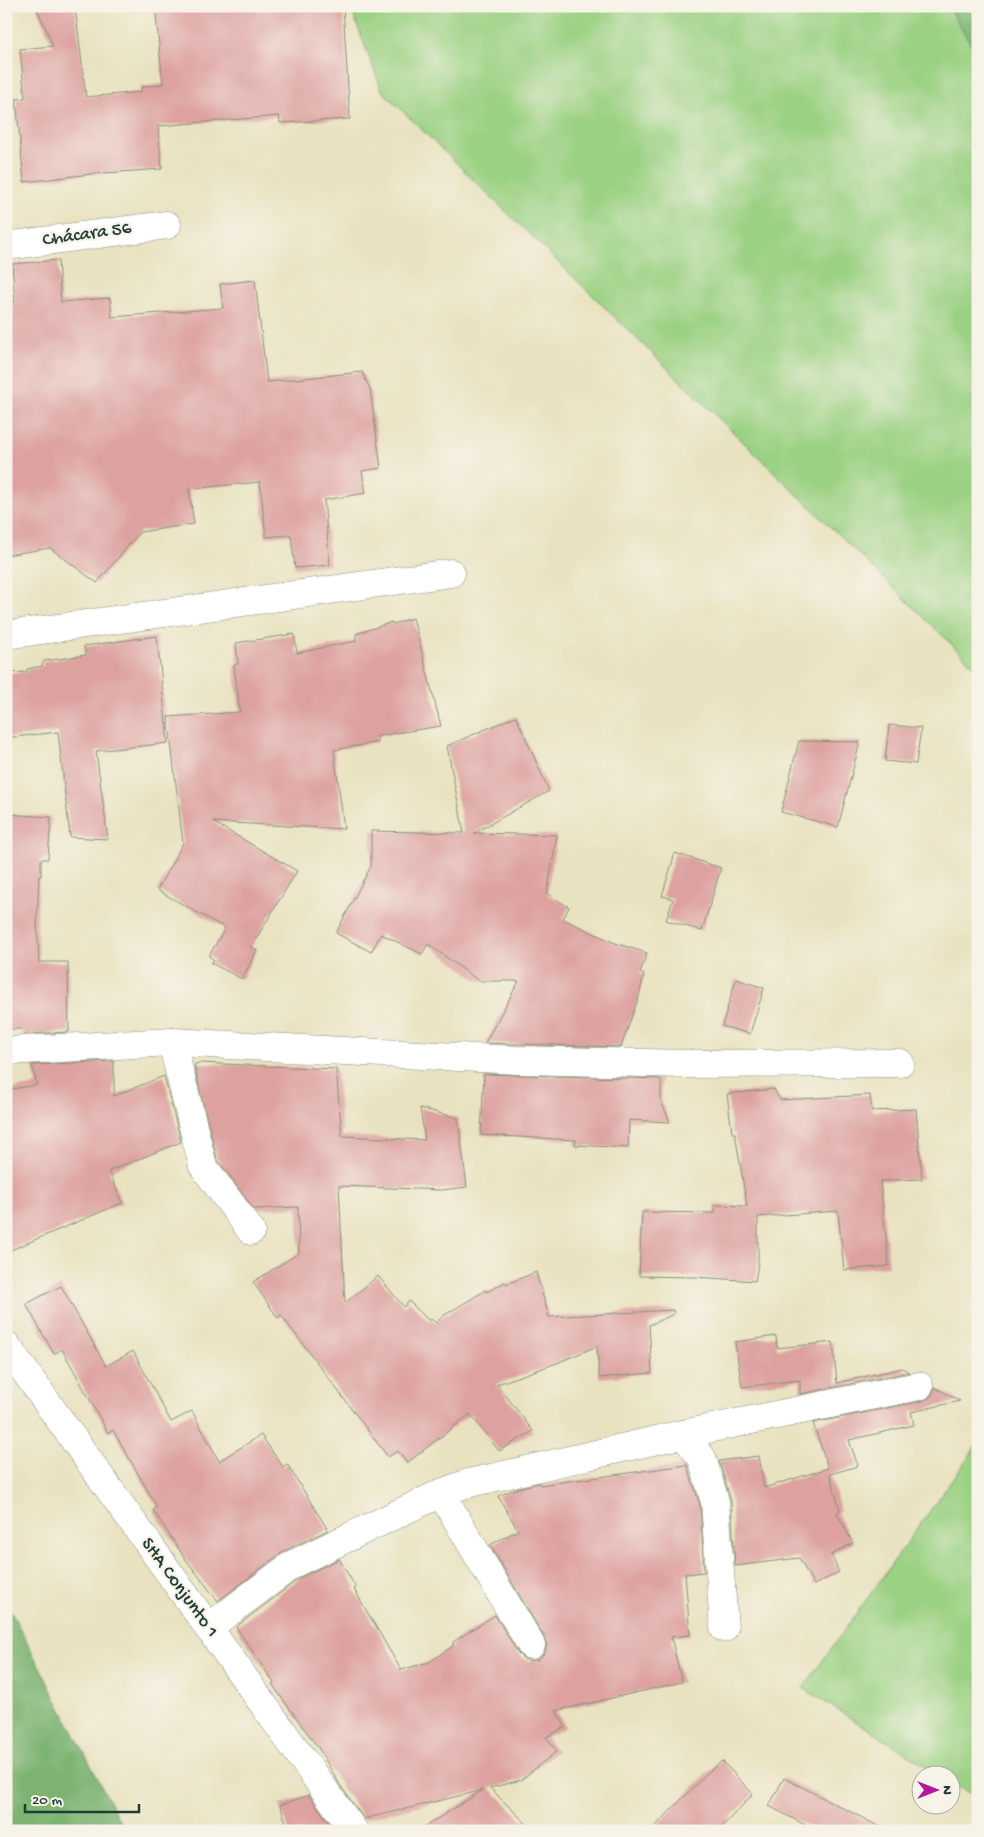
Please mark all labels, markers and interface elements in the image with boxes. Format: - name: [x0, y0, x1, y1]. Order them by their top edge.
- street label: Chácara 56: [41, 217, 133, 253]
- street label: SHA Conjunto 1: [135, 1534, 223, 1642]
- north arrow: [912, 1764, 962, 1814]
- scale bar: [25, 1782, 139, 1814]
- text: N: [938, 1785, 955, 1795]
- text: 20 m: [32, 1792, 62, 1810]

